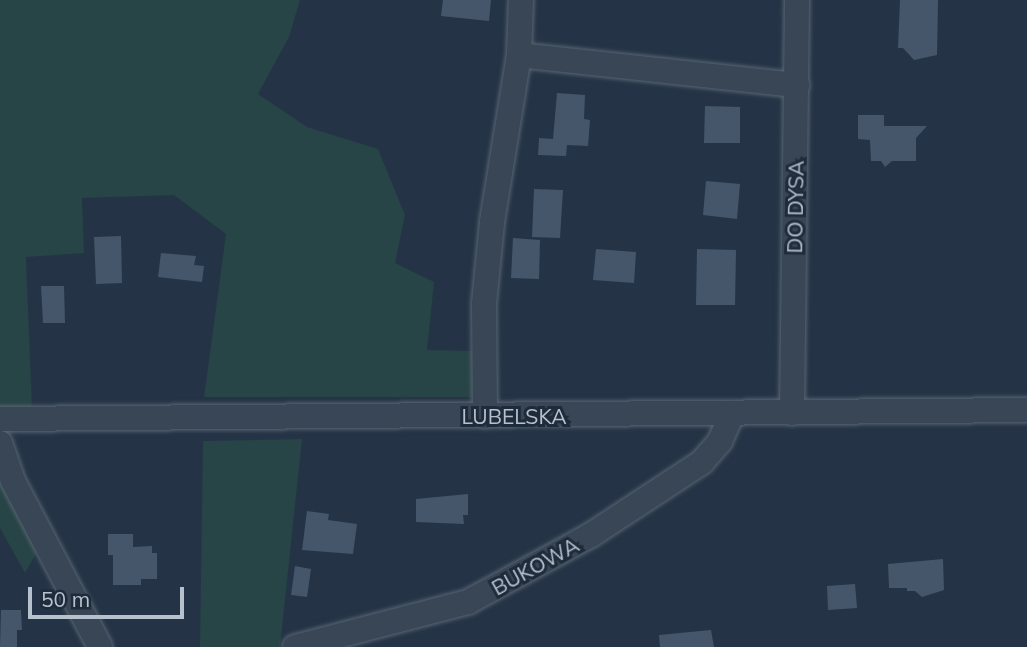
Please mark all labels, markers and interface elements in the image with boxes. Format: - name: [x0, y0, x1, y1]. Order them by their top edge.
- street label: DO DYSA: [782, 160, 808, 254]
- street label: LUBELSKA: [461, 403, 567, 429]
- street label: BUKOWA: [487, 532, 583, 600]
- scale bar: [32, 574, 187, 618]
- text: 50 m: [41, 586, 90, 612]

